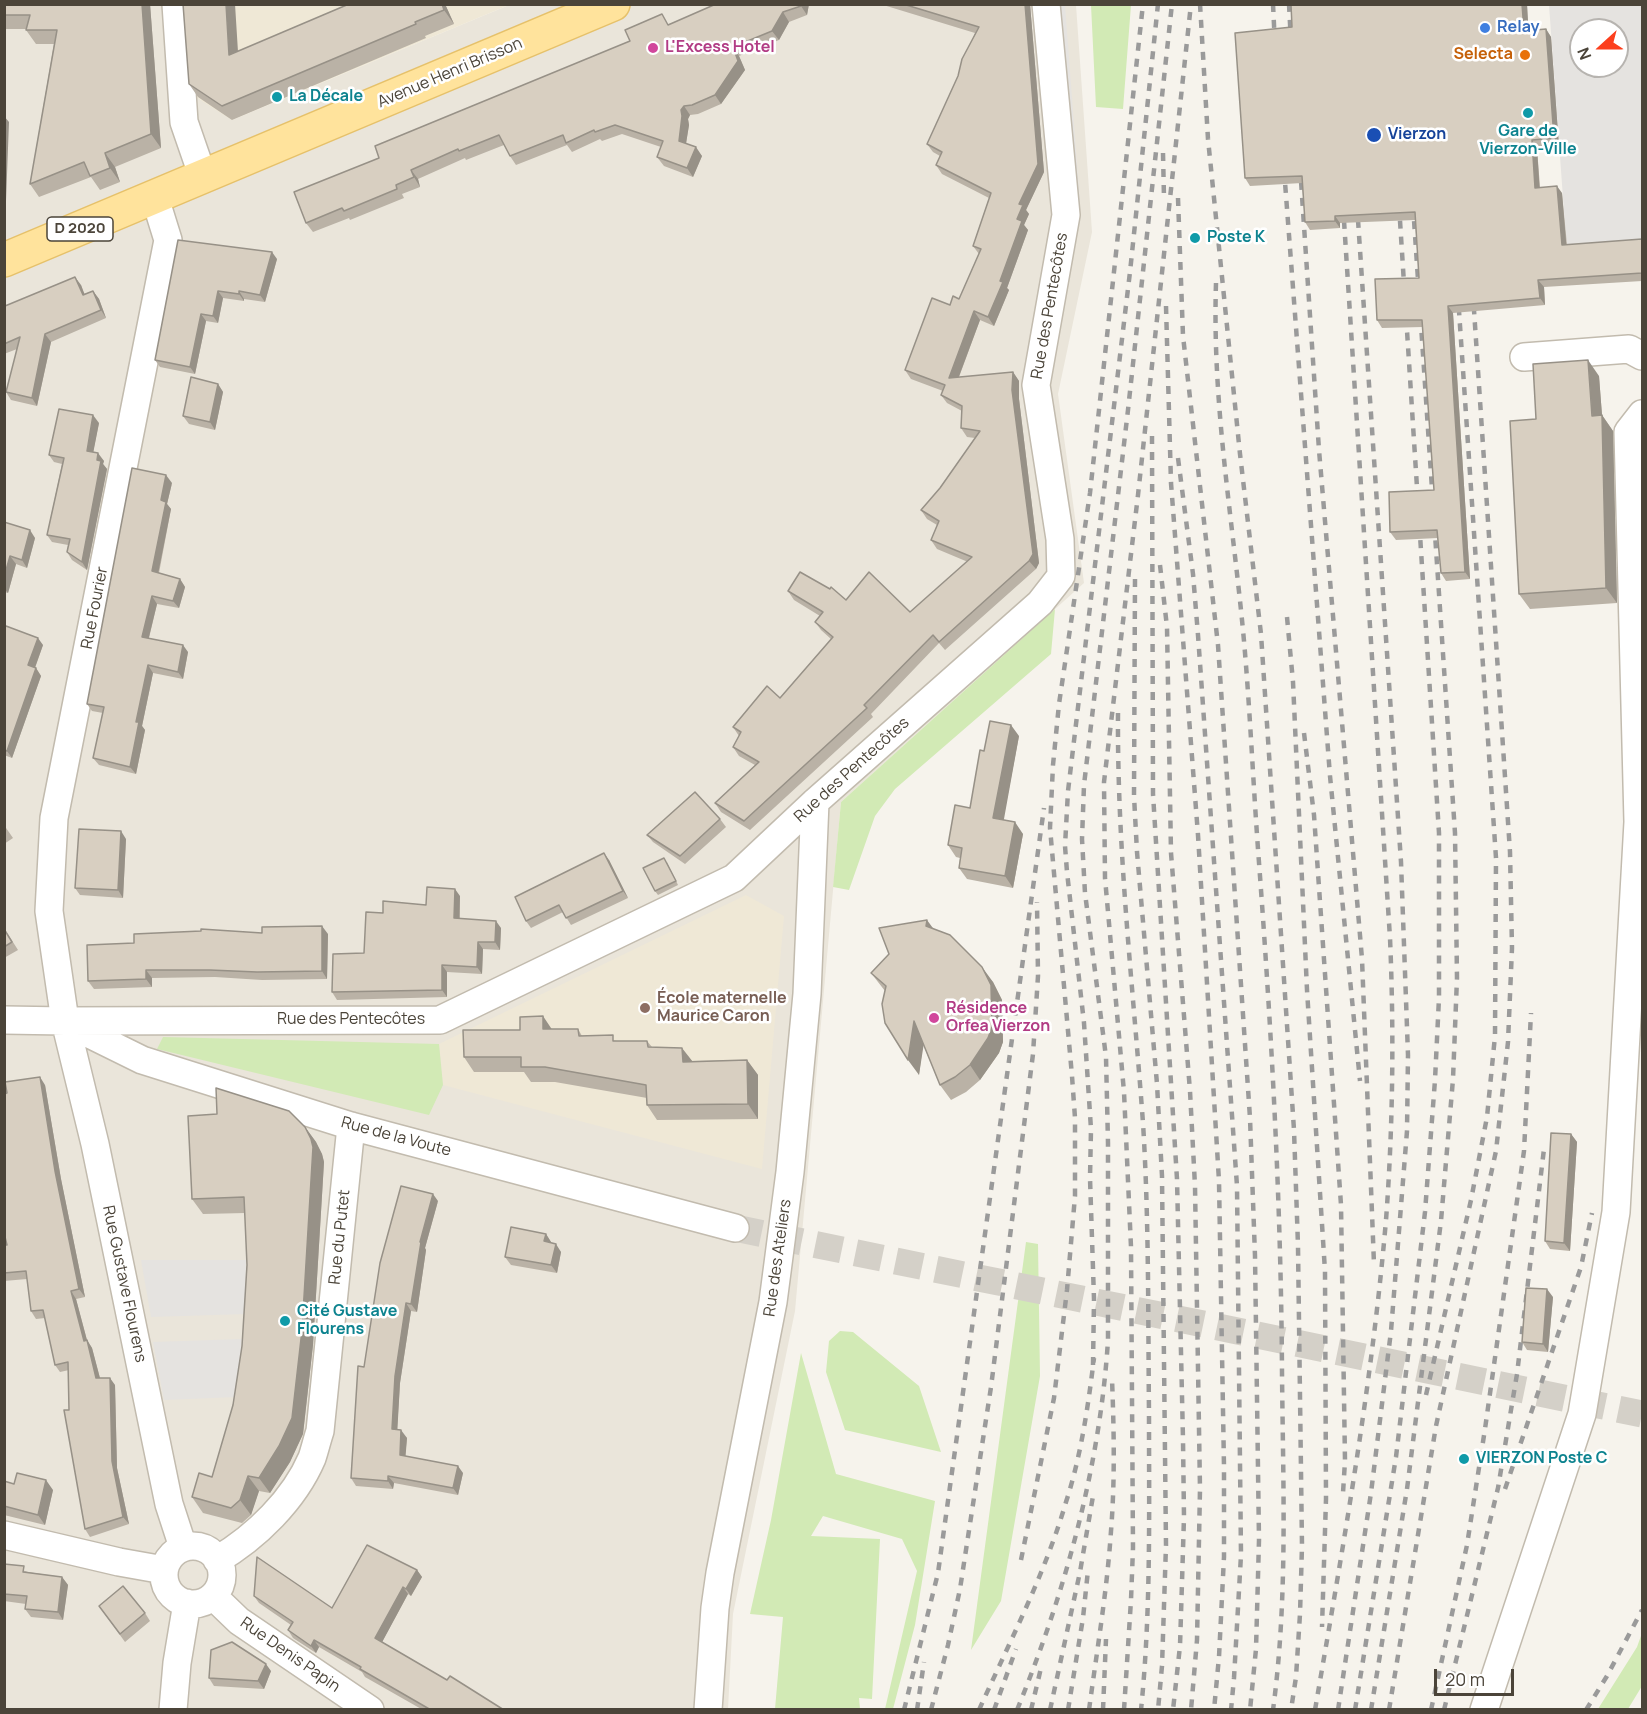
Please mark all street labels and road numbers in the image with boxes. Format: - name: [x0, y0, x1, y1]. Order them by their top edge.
- street label: Avenue Henri Brisson: [375, 34, 525, 112]
- road number: D 2020: [47, 217, 113, 241]
- street label: Rue des Pentecôtes: [1028, 231, 1072, 381]
- street label: Rue Fourier: [78, 565, 112, 651]
- street label: Rue des Pentecôtes: [791, 713, 913, 827]
- street label: Rue des Pentecôtes: [277, 1010, 425, 1030]
- street label: Rue de la Voute: [339, 1113, 453, 1161]
- street label: Rue du Putet: [325, 1189, 355, 1285]
- street label: Rue des Ateliers: [760, 1198, 796, 1318]
- street label: Rue Gustave Flourens: [98, 1204, 150, 1364]
- street label: Rue Denis Papin: [236, 1613, 344, 1697]

